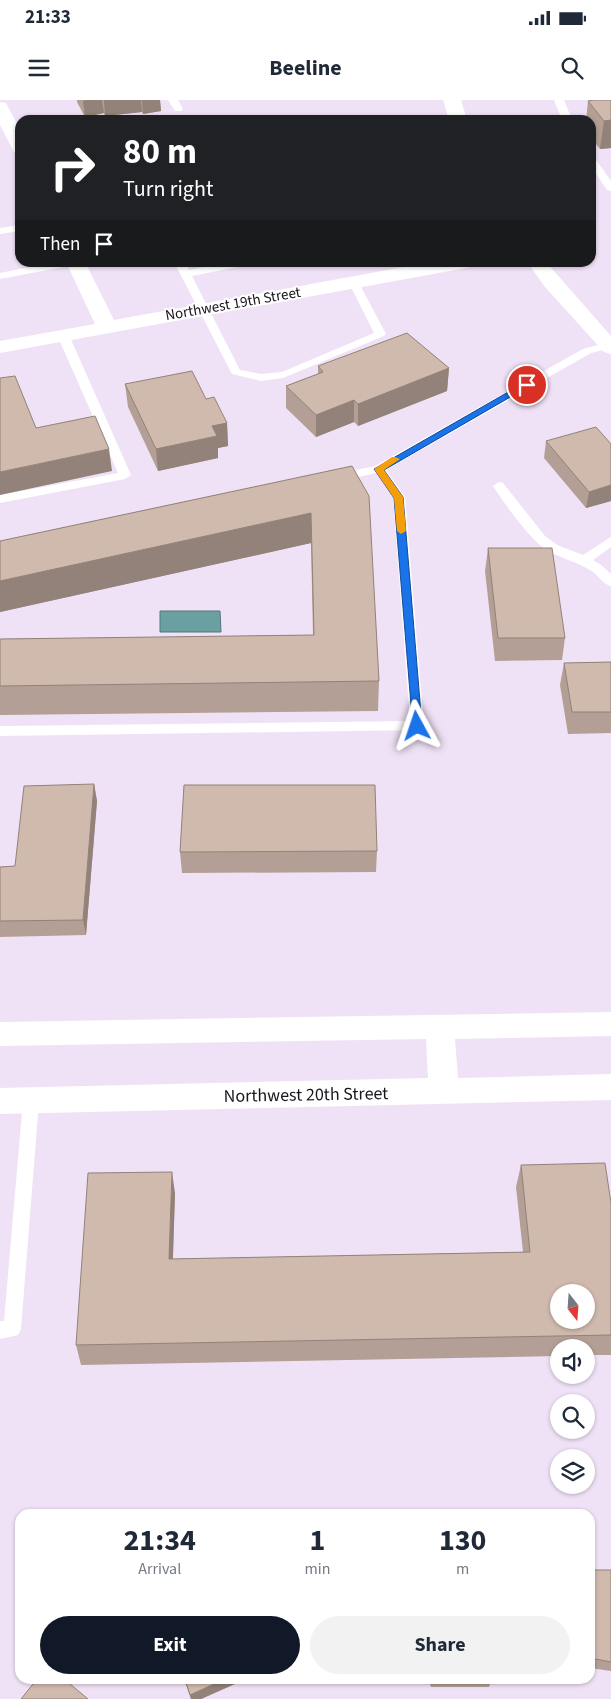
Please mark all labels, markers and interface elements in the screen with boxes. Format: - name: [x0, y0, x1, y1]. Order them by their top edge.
- text: 21:33: [25, 4, 71, 31]
- text: Beeline: [269, 52, 342, 84]
- icon: menu: [25, 54, 53, 82]
- icon: search: [558, 54, 586, 82]
- text: 80 m: [123, 127, 197, 177]
- icon: right: [40, 135, 105, 200]
- text: Turn right: [123, 173, 213, 205]
- icon: arrive: [90, 230, 118, 258]
- text: Then: [40, 231, 80, 258]
- street label: Northwest 19th Street: [164, 282, 302, 326]
- pin: [506, 364, 548, 406]
- icon: arrive: [513, 371, 541, 399]
- position arrow: [390, 699, 442, 751]
- street label: Northwest 20th Street: [223, 1081, 389, 1109]
- north arrow: [550, 1284, 595, 1329]
- map controls: [550, 1284, 595, 1494]
- button: sound: [550, 1339, 595, 1384]
- button: search: [550, 1394, 595, 1439]
- button: layers: [550, 1449, 595, 1494]
- text: 21:34: [124, 1519, 196, 1562]
- text: 1: [309, 1519, 325, 1562]
- text: 130: [439, 1519, 486, 1562]
- text: Arrival: [138, 1558, 181, 1580]
- text: min: [304, 1558, 330, 1580]
- text: m: [456, 1558, 469, 1580]
- button: Exit: [40, 1616, 300, 1674]
- button: Share: [310, 1616, 570, 1674]

